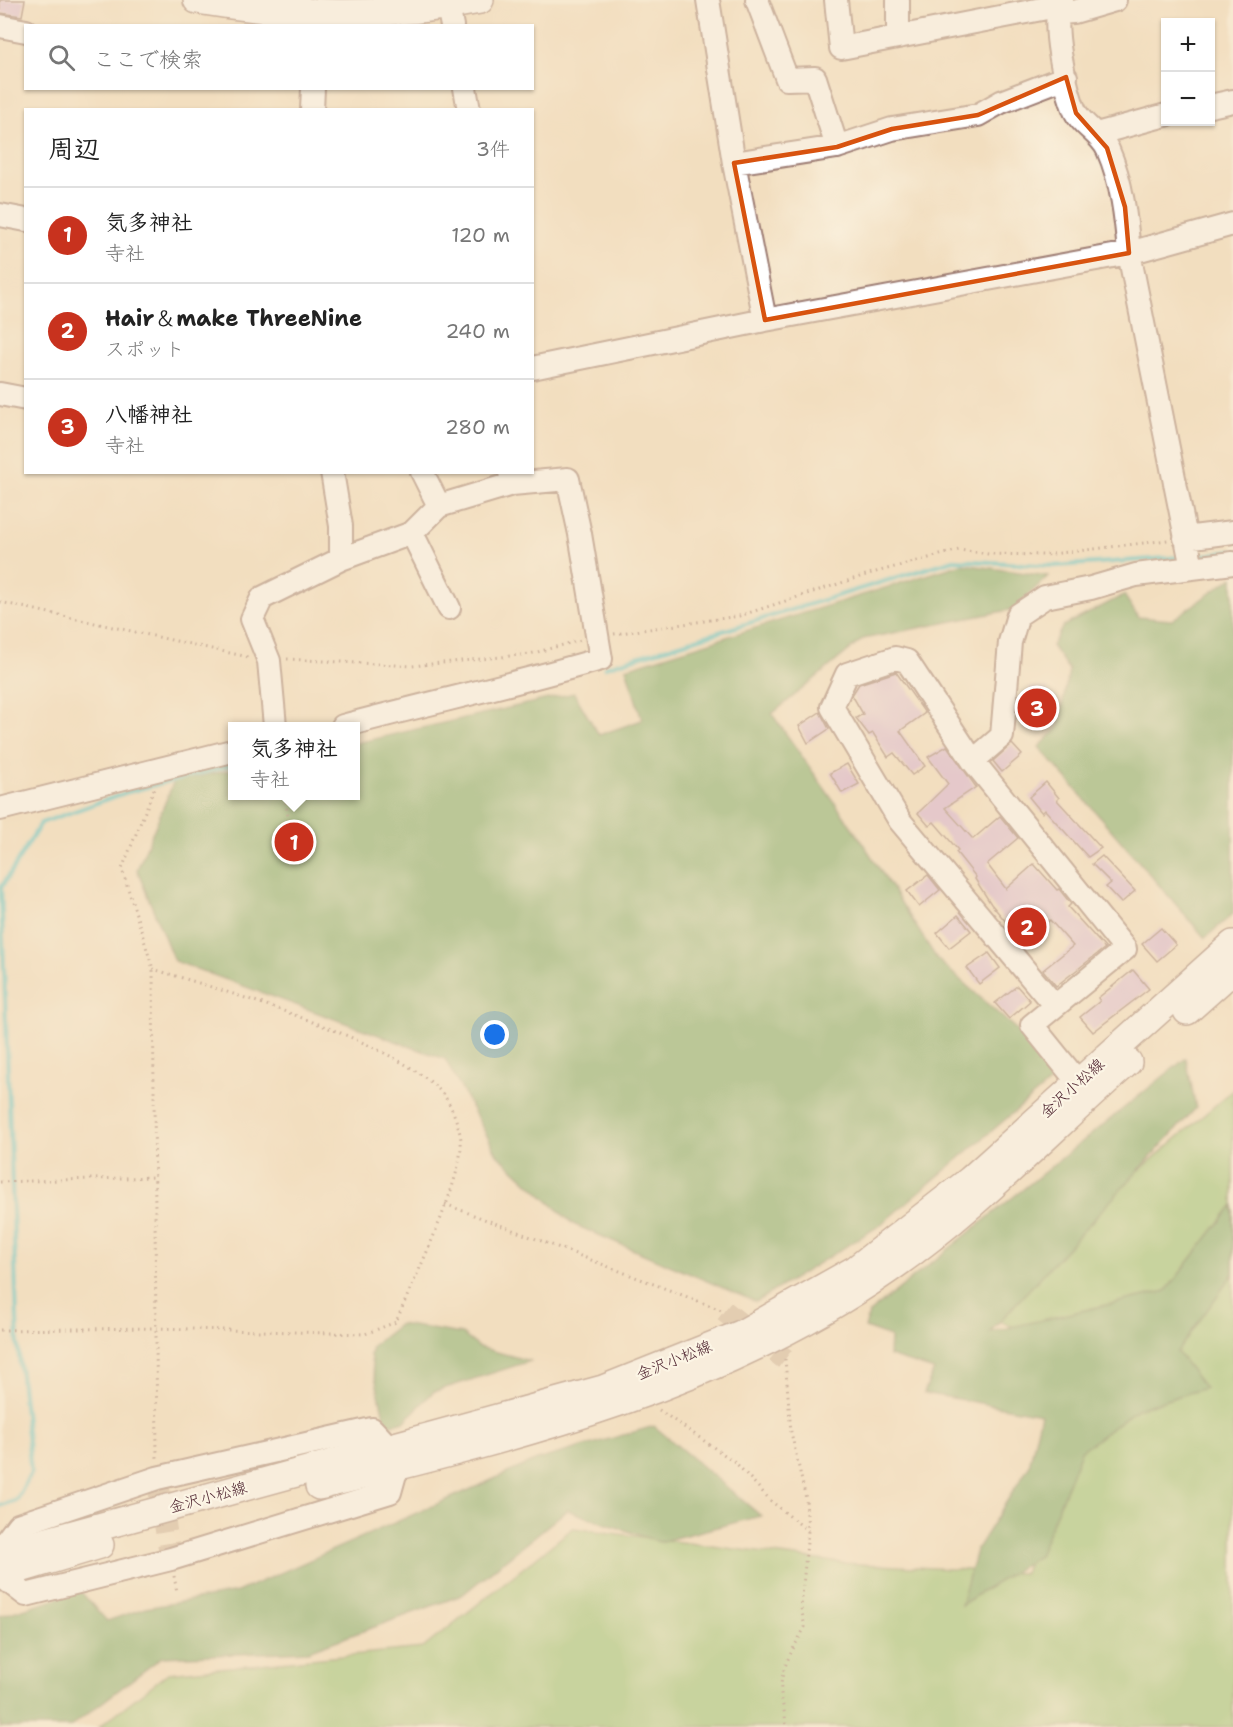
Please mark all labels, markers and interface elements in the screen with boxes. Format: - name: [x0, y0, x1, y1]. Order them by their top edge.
- map controls: [1161, 18, 1215, 126]
- button: +: [1161, 18, 1215, 72]
- search box: [24, 24, 534, 90]
- icon: search: [45, 41, 78, 74]
- text: ここで検索: [93, 45, 203, 74]
- button: −: [1161, 72, 1215, 126]
- text: 周辺: [48, 131, 100, 166]
- text: 3件: [476, 136, 510, 162]
- text: 気多神社: [105, 208, 193, 237]
- text: 1: [63, 222, 72, 248]
- text: 120 m: [451, 222, 510, 248]
- text: 寺社: [105, 240, 145, 266]
- text: Hair＆make ThreeNine: [105, 304, 362, 333]
- text: 2: [61, 318, 75, 344]
- text: 240 m: [445, 318, 510, 344]
- text: スポット: [105, 336, 185, 362]
- text: 八幡神社: [105, 400, 193, 429]
- text: 3: [61, 414, 75, 440]
- text: 280 m: [445, 414, 510, 440]
- text: 寺社: [105, 432, 145, 458]
- pin: 3: [1018, 686, 1056, 730]
- popup: [228, 722, 360, 800]
- text: 気多神社: [250, 734, 338, 763]
- text: 寺社: [250, 766, 290, 792]
- pin: 1: [274, 820, 314, 864]
- pin: 2: [1008, 904, 1046, 950]
- your location: [480, 1020, 509, 1049]
- street label: 金沢小松線: [1035, 1053, 1109, 1123]
- street label: 金沢小松線: [633, 1335, 715, 1385]
- street label: 金沢小松線: [167, 1477, 249, 1517]

